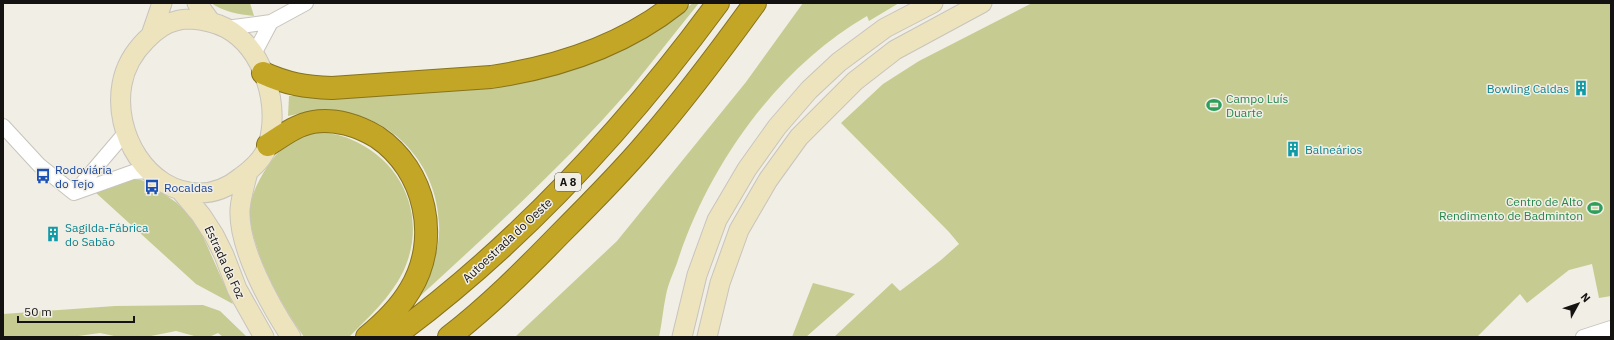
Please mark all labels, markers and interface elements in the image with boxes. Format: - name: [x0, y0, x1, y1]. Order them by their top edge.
- building icon: Bowling Caldas: [1572, 79, 1590, 97]
- place label: Bowling Caldas: [1487, 81, 1569, 96]
- place label: Campo Luís Duarte: [1226, 91, 1289, 120]
- sports icon: Campo Luís Duarte: [1205, 96, 1223, 114]
- building icon: Balneários: [1284, 140, 1302, 158]
- place label: Balneários: [1305, 142, 1362, 157]
- place label: Rodoviária do Tejo: [55, 162, 113, 191]
- bus stop icon: Rodoviária do Tejo: [34, 167, 52, 185]
- road number: A 8: [555, 173, 581, 191]
- bus stop icon: Rocaldas: [143, 178, 161, 196]
- place label: Rocaldas: [164, 180, 213, 195]
- street label: Autoestrada do Oeste: [459, 194, 555, 285]
- place label: Centro de Alto Rendimento de Badminton: [1439, 194, 1583, 223]
- sports icon: Centro de Alto Rendimento de Badminton: [1586, 199, 1604, 217]
- place label: Sagilda-Fábrica do Sabão: [65, 220, 149, 249]
- street label: Estrada da Foz: [202, 223, 249, 301]
- building icon: Sagilda-Fábrica do Sabão: [44, 225, 62, 243]
- north arrow: [1558, 284, 1598, 324]
- text: N: [1578, 290, 1594, 305]
- scale bar: [18, 298, 134, 324]
- text: 50 m: [24, 304, 52, 319]

